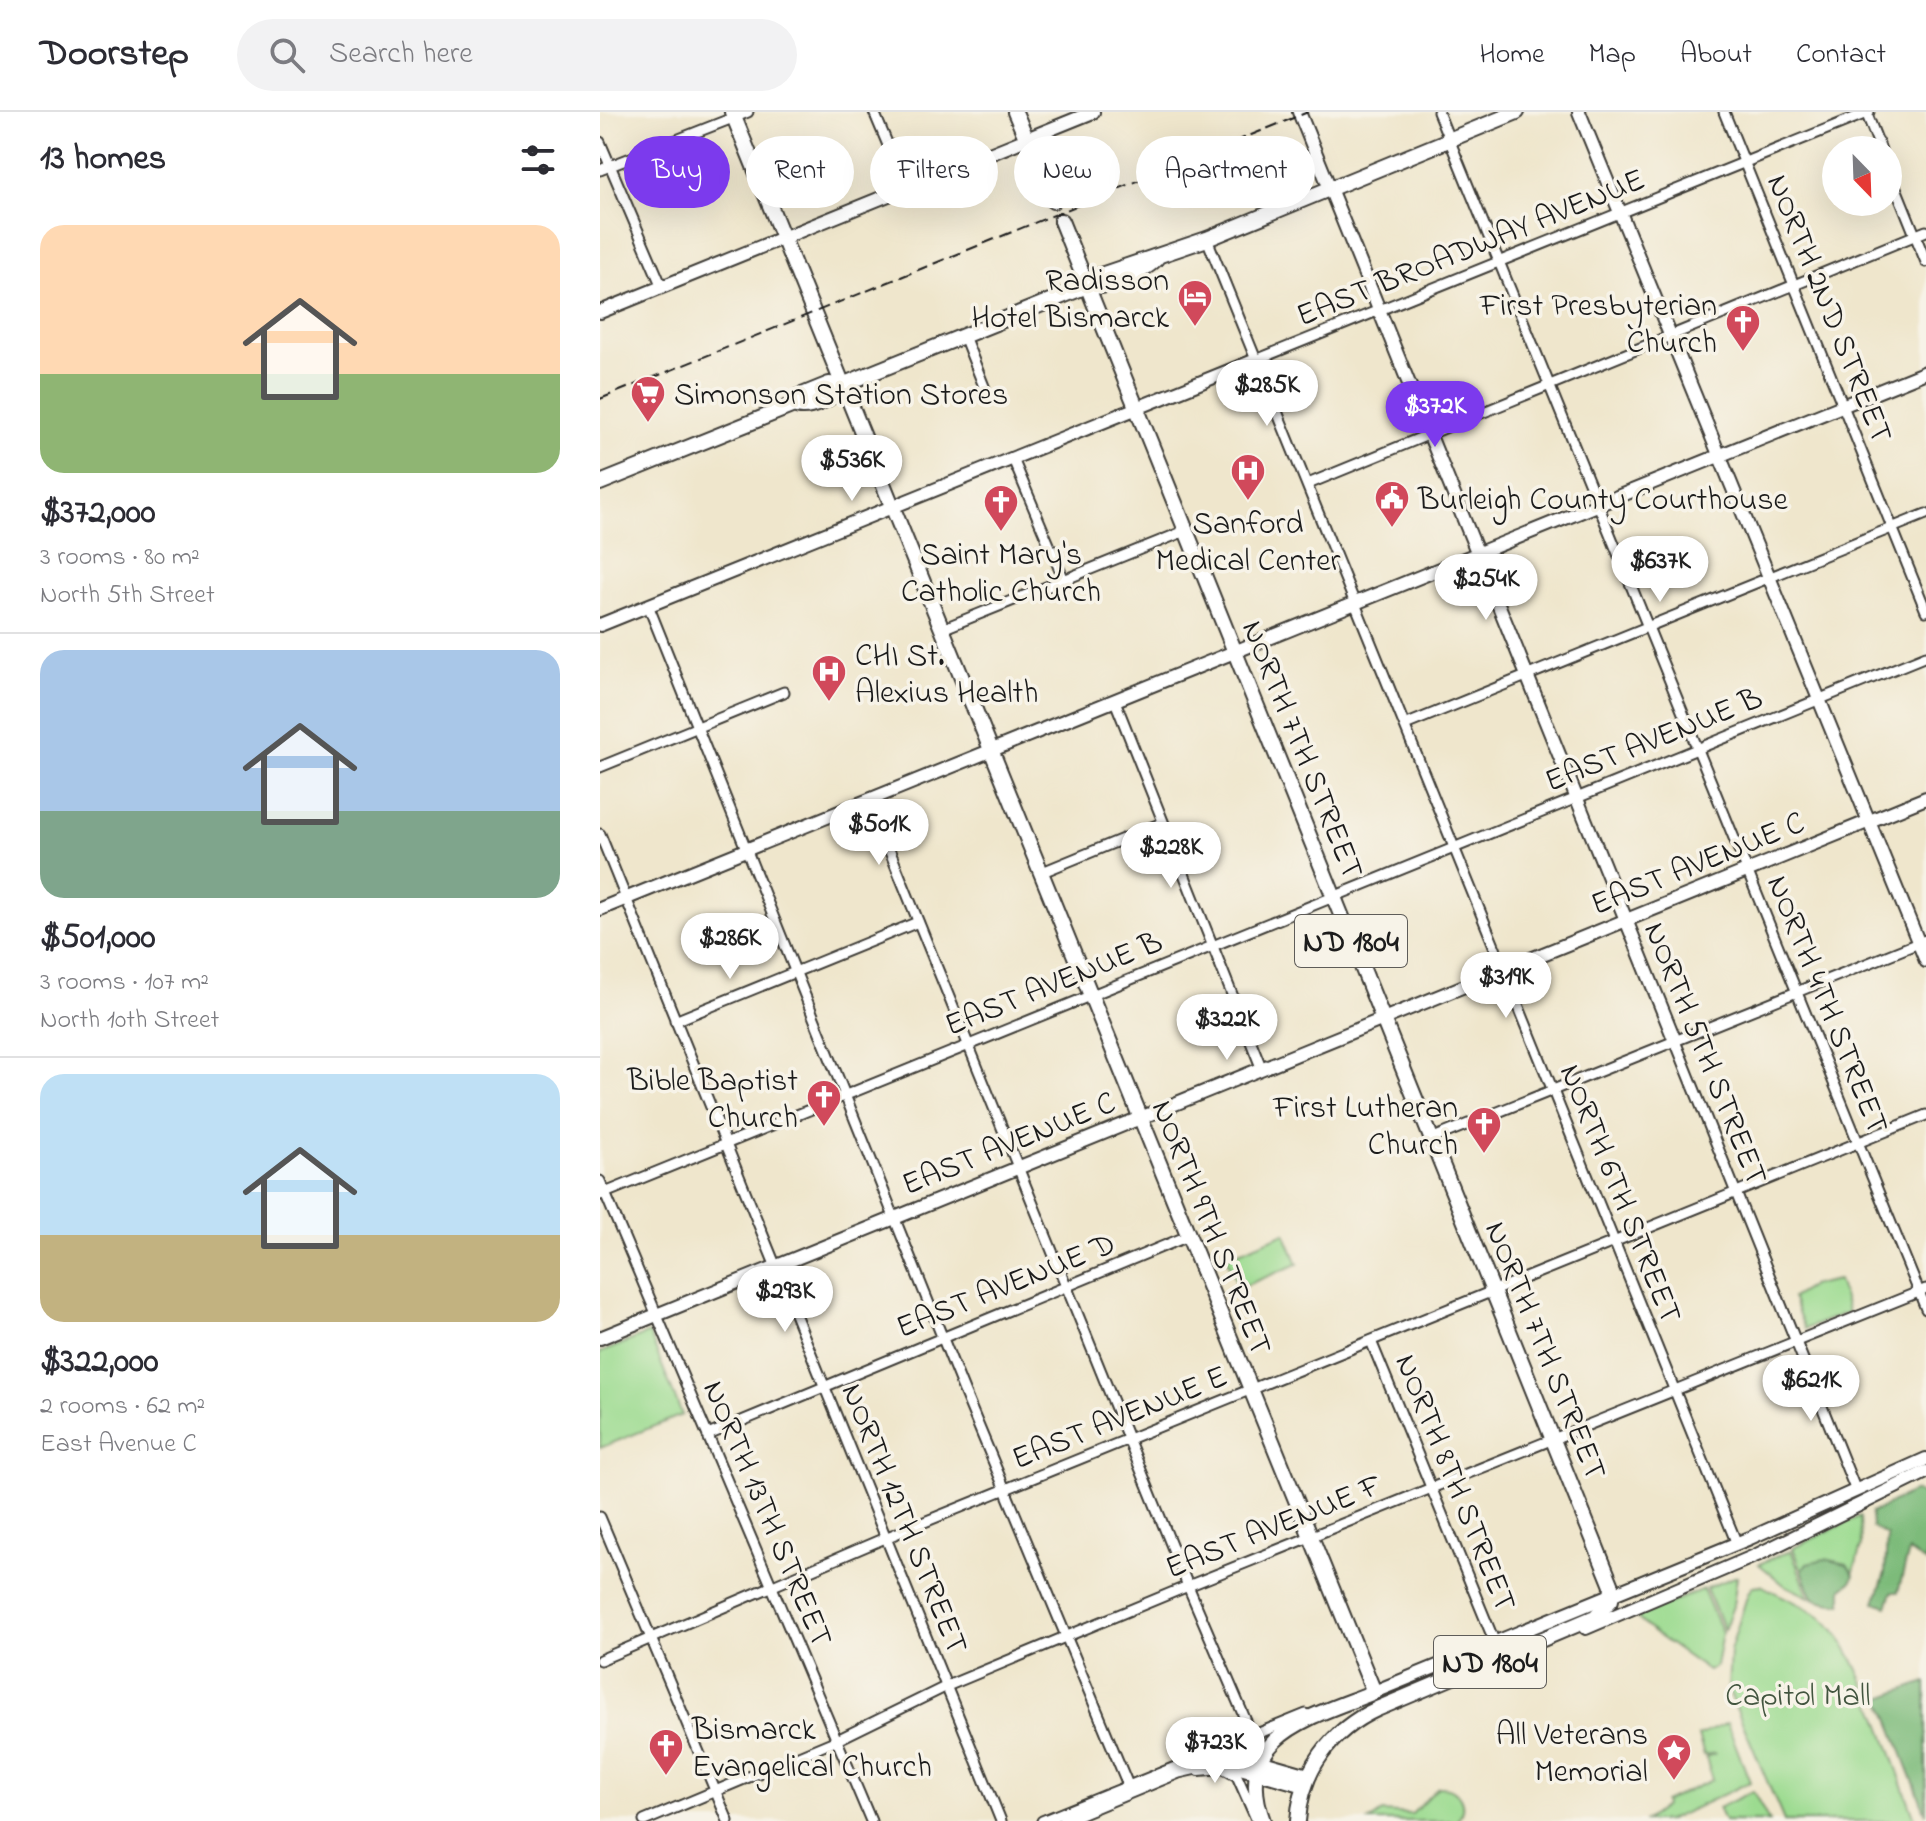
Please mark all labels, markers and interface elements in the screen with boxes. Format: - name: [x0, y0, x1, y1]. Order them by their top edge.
- search box: [237, 19, 797, 91]
- text: Doorstep: [40, 27, 189, 83]
- icon: search: [265, 33, 309, 77]
- text: Search here: [329, 33, 473, 77]
- text: Home: [1479, 35, 1545, 76]
- text: Map: [1589, 35, 1636, 76]
- text: About: [1680, 35, 1752, 76]
- text: Contact: [1796, 35, 1886, 76]
- text: 13 homes: [40, 135, 166, 185]
- chip: Buy: [624, 136, 730, 208]
- chip: Rent: [746, 136, 854, 208]
- chip: Filters: [870, 136, 998, 208]
- chip: New: [1014, 136, 1120, 208]
- chip: Apartment: [1136, 136, 1315, 208]
- north arrow: [1822, 136, 1902, 216]
- map controls: [1822, 136, 1902, 216]
- icon: filters: [516, 138, 560, 182]
- street label: EAST BROADWAY AVENUE: [1290, 158, 1653, 341]
- street label: NORTH 2ND STREET: [1752, 168, 1903, 451]
- place label: Radisson Hotel Bismarck: [971, 259, 1170, 343]
- icon: home: [228, 277, 372, 421]
- hotel icon: Radisson Hotel Bismarck: [1176, 278, 1214, 328]
- place label: First Presbyterian Church: [1479, 284, 1717, 368]
- church icon: First Presbyterian Church: [1724, 303, 1762, 353]
- pin: $285K: [1211, 360, 1323, 428]
- text: $285K: [1234, 367, 1300, 405]
- place label: Simonson Station Stores: [674, 373, 1008, 420]
- supermarket icon: Simonson Station Stores: [629, 374, 667, 424]
- pin: $372K: [1379, 381, 1491, 449]
- text: $372K: [1404, 388, 1466, 426]
- pin: $536K: [796, 435, 908, 503]
- text: $536K: [819, 442, 885, 480]
- hospital icon: Sanford Medical Center: [1229, 452, 1267, 502]
- place label: Burleigh County Courthouse: [1417, 478, 1789, 525]
- public building icon: Burleigh County Courthouse: [1373, 479, 1411, 529]
- church icon: Saint Mary's Catholic Church: [982, 483, 1020, 533]
- text: $372,000: [40, 489, 155, 539]
- place label: Sanford Medical Center: [1155, 502, 1341, 586]
- place label: Saint Mary's Catholic Church: [901, 533, 1101, 617]
- pin: $637K: [1604, 536, 1716, 604]
- text: 3 rooms · 80 m²: [40, 539, 200, 577]
- text: $637K: [1629, 543, 1691, 581]
- pin: $254K: [1430, 554, 1542, 622]
- text: $254K: [1453, 561, 1519, 599]
- text: North 5th Street: [40, 577, 215, 615]
- street label: NORTH 7TH STREET: [1227, 614, 1374, 887]
- place label: CHI St. Alexius Health: [855, 634, 1039, 718]
- hospital icon: CHI St. Alexius Health: [810, 653, 848, 703]
- street label: EAST AVENUE B: [1538, 676, 1770, 806]
- icon: home: [228, 702, 372, 846]
- pin: $501K: [823, 799, 935, 867]
- street label: EAST AVENUE C: [1584, 801, 1812, 930]
- text: $501K: [848, 806, 910, 844]
- pin: $228K: [1115, 822, 1227, 890]
- text: $228K: [1139, 829, 1203, 867]
- street label: NORTH 4TH STREET: [1752, 869, 1899, 1142]
- pin: $286K: [674, 913, 786, 981]
- text: $501,000: [40, 914, 155, 964]
- road number: ND 1804: [1295, 915, 1407, 967]
- street label: NORTH 5TH STREET: [1629, 916, 1778, 1193]
- text: $286K: [699, 920, 761, 958]
- street label: EAST AVENUE B: [938, 920, 1170, 1050]
- pin: $319K: [1450, 952, 1562, 1020]
- text: $319K: [1478, 959, 1534, 997]
- text: 3 rooms · 107 m²: [40, 964, 209, 1002]
- pin: $322K: [1171, 994, 1283, 1062]
- text: $322K: [1195, 1001, 1259, 1039]
- text: North 10th Street: [40, 1002, 219, 1040]
- street label: NORTH 6TH STREET: [1545, 1058, 1692, 1331]
- place label: Bible Baptist Church: [626, 1059, 798, 1143]
- church icon: Bible Baptist Church: [805, 1078, 843, 1128]
- street label: EAST AVENUE C: [895, 1081, 1123, 1210]
- place label: First Lutheran Church: [1272, 1086, 1458, 1170]
- street label: NORTH 9TH STREET: [1137, 1094, 1282, 1363]
- church icon: First Lutheran Church: [1465, 1105, 1503, 1155]
- icon: home: [228, 1126, 372, 1270]
- street label: NORTH 7TH STREET: [1470, 1215, 1617, 1488]
- street label: EAST AVENUE D: [890, 1222, 1123, 1353]
- pin: $293K: [729, 1266, 841, 1334]
- text: $293K: [755, 1273, 815, 1311]
- text: $322,000: [40, 1338, 158, 1388]
- street label: NORTH 8TH STREET: [1381, 1348, 1527, 1619]
- street label: EAST AVENUE E: [1005, 1355, 1235, 1484]
- pin: $621K: [1755, 1355, 1867, 1423]
- text: $621K: [1781, 1362, 1841, 1400]
- street label: NORTH 13TH STREET: [688, 1374, 843, 1655]
- street label: NORTH 12TH STREET: [827, 1377, 978, 1662]
- text: 2 rooms · 62 m²: [40, 1388, 205, 1426]
- text: East Avenue C: [40, 1426, 197, 1464]
- street label: EAST AVENUE F: [1159, 1463, 1390, 1593]
- road number: ND 1804: [1434, 1636, 1546, 1688]
- park label: Capitol Mall: [1725, 1674, 1871, 1721]
- place label: Bismarck Evangelical Church: [691, 1708, 932, 1792]
- place label: All Veterans Memorial: [1496, 1713, 1648, 1797]
- pin: $723K: [1159, 1717, 1271, 1785]
- text: $723K: [1184, 1724, 1246, 1762]
- church icon: Bismarck Evangelical Church: [647, 1727, 685, 1777]
- place icon: All Veterans Memorial: [1655, 1732, 1693, 1782]

